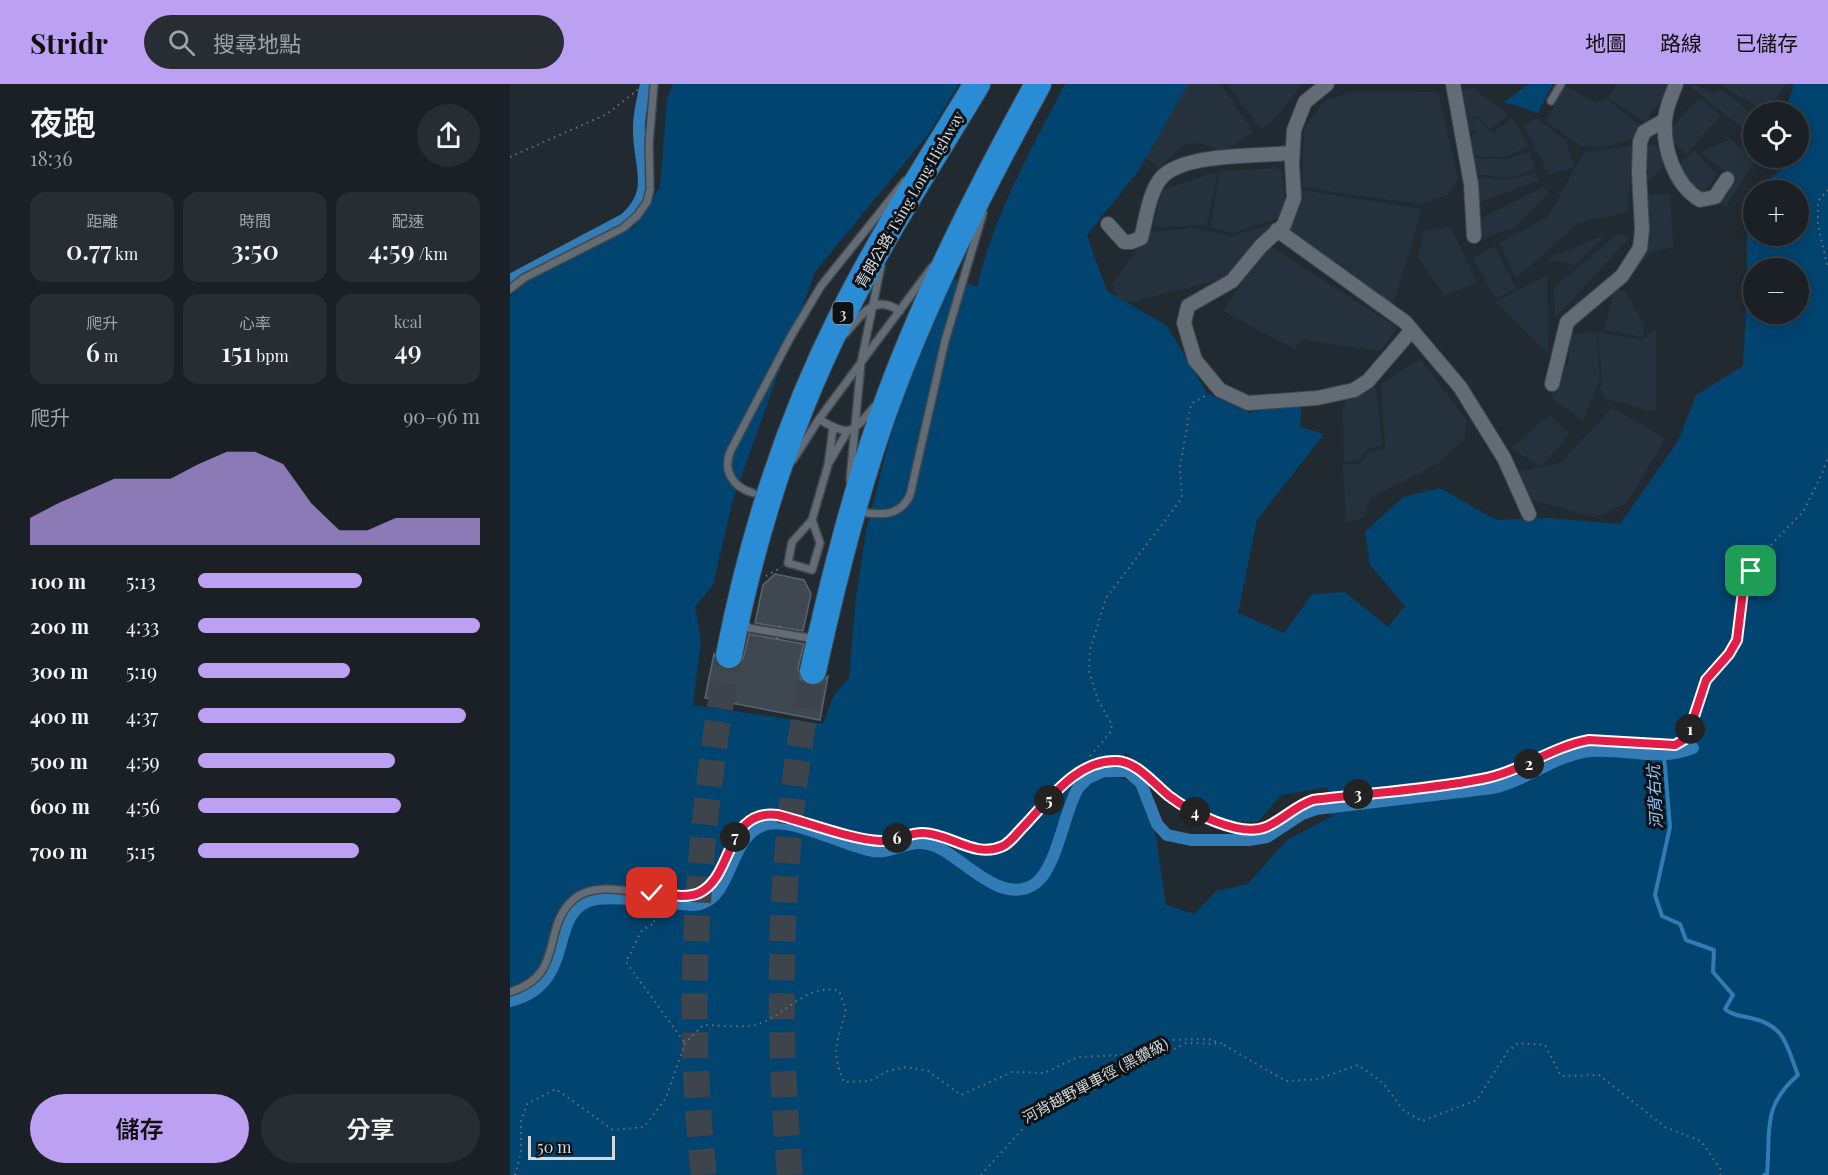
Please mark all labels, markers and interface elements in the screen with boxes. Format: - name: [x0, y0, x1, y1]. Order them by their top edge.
- search box: [144, 15, 564, 69]
- text: Stridr: [30, 24, 108, 61]
- icon: search: [165, 26, 198, 59]
- text: 搜尋地點: [213, 28, 301, 58]
- text: 地圖: [1585, 28, 1627, 56]
- text: 路線: [1660, 28, 1702, 56]
- text: 已儲存: [1735, 28, 1798, 56]
- text: 夜跑: [30, 99, 96, 143]
- map controls: [1743, 102, 1809, 324]
- button: locate: [1743, 102, 1809, 168]
- button: share: [417, 104, 480, 167]
- street label: 青朗公路 Tsing Long Highway: [850, 107, 968, 291]
- text: 18:36: [30, 144, 72, 171]
- button: +: [1743, 180, 1809, 246]
- text: 距離: [86, 210, 118, 231]
- text: 時間: [239, 210, 271, 231]
- text: 配速: [392, 210, 424, 231]
- text: 0.77: [66, 232, 112, 267]
- text: 3:50: [231, 232, 279, 267]
- text: 4:59: [368, 232, 415, 267]
- text: km: [112, 243, 138, 264]
- text: /km: [415, 243, 448, 264]
- button: −: [1743, 258, 1809, 324]
- road number: 3: [832, 302, 854, 324]
- text: kcal: [394, 311, 422, 332]
- text: 爬升: [86, 312, 118, 333]
- text: 心率: [239, 312, 271, 333]
- text: 49: [394, 332, 422, 367]
- text: 6: [86, 334, 100, 369]
- text: 151: [221, 334, 252, 369]
- text: m: [100, 345, 118, 366]
- text: bpm: [252, 345, 289, 366]
- text: 90–96 m: [403, 402, 480, 429]
- text: 爬升: [30, 403, 70, 430]
- pin: [1725, 545, 1776, 596]
- icon: arrive: [1734, 554, 1767, 587]
- text: 100 m: [30, 567, 86, 594]
- text: 5:13: [126, 567, 156, 594]
- text: 200 m: [30, 612, 89, 639]
- text: 4:33: [126, 612, 159, 639]
- text: 300 m: [30, 657, 88, 684]
- text: 5:19: [126, 657, 157, 684]
- text: 400 m: [30, 702, 89, 729]
- text: 4:37: [126, 702, 158, 729]
- pin: 1: [1675, 714, 1705, 744]
- text: 1: [1687, 718, 1693, 739]
- text: 500 m: [30, 747, 88, 774]
- text: 4:59: [126, 747, 160, 774]
- pin: 2: [1514, 749, 1544, 779]
- text: 2: [1525, 753, 1533, 774]
- water label: 河背右坑: [1642, 763, 1666, 830]
- pin: 3: [1343, 779, 1373, 809]
- text: 3: [1354, 783, 1362, 804]
- pin: 5: [1034, 785, 1064, 815]
- text: 5: [1045, 789, 1053, 810]
- text: 600 m: [30, 792, 90, 819]
- text: 4:56: [126, 792, 160, 819]
- pin: 4: [1180, 797, 1210, 827]
- text: 4: [1191, 801, 1199, 822]
- pin: 7: [720, 822, 750, 852]
- pin: 6: [882, 823, 912, 853]
- text: 7: [731, 826, 739, 847]
- text: 6: [893, 827, 901, 848]
- text: 700 m: [30, 837, 88, 864]
- text: 5:15: [126, 837, 155, 864]
- pin: [626, 867, 677, 918]
- icon: check: [635, 876, 668, 909]
- street label: 河背越野單車徑 (黑鑽級): [1019, 1033, 1171, 1127]
- button: 儲存: [30, 1094, 249, 1163]
- button: 分享: [261, 1094, 480, 1163]
- scale bar: [528, 1133, 615, 1160]
- text: 50 m: [537, 1136, 571, 1157]

